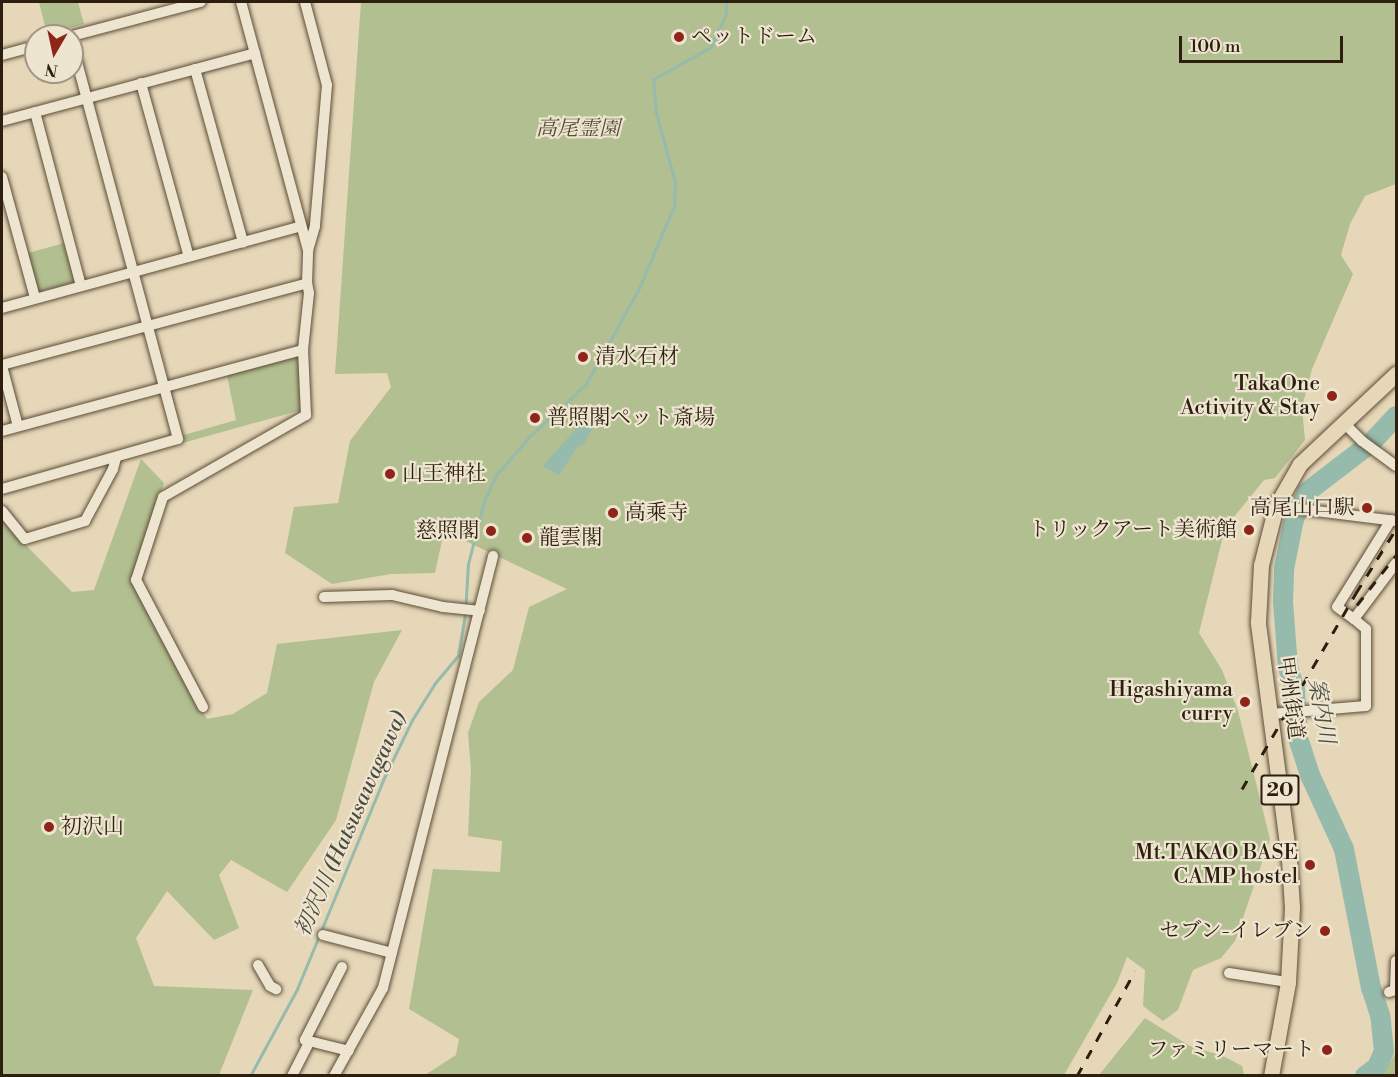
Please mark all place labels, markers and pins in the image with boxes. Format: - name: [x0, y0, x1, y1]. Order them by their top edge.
- place label: ペットドーム: [691, 24, 817, 50]
- marker: ペットドーム: [672, 30, 686, 44]
- place label: 清水石材: [595, 344, 679, 370]
- marker: 清水石材: [576, 350, 590, 364]
- place label: TakaOne Activity & Stay: [1180, 371, 1320, 421]
- marker: TakaOne Activity & Stay: [1325, 389, 1339, 403]
- place label: 普照閣ペット斎場: [547, 405, 715, 431]
- marker: 普照閣ペット斎場: [528, 411, 542, 425]
- place label: 山王神社: [402, 461, 486, 487]
- marker: 山王神社: [383, 467, 397, 481]
- place label: 高尾山口駅: [1250, 495, 1355, 521]
- place label: 高乘寺: [625, 500, 688, 526]
- marker: 高尾山口駅: [1360, 501, 1374, 515]
- marker: 高乘寺: [606, 506, 620, 520]
- place label: トリックアート美術館: [1028, 517, 1237, 543]
- place label: 慈照閣: [416, 518, 479, 544]
- marker: トリックアート美術館: [1242, 523, 1256, 537]
- marker: 慈照閣: [484, 524, 498, 538]
- place label: 龍雲閣: [539, 525, 602, 551]
- marker: 龍雲閣: [520, 531, 534, 545]
- place label: Higashiyama curry: [1109, 677, 1233, 727]
- marker: Higashiyama curry: [1238, 695, 1252, 709]
- place label: 初沢山: [61, 814, 124, 840]
- marker: 初沢山: [42, 820, 56, 834]
- place label: Mt.TAKAO BASE CAMP hostel: [1135, 840, 1298, 890]
- marker: Mt.TAKAO BASE CAMP hostel: [1303, 858, 1317, 872]
- place label: セブン-イレブン: [1158, 918, 1313, 944]
- marker: セブン-イレブン: [1318, 924, 1332, 938]
- place label: ファミリーマート: [1147, 1037, 1315, 1063]
- marker: ファミリーマート: [1320, 1043, 1334, 1057]

